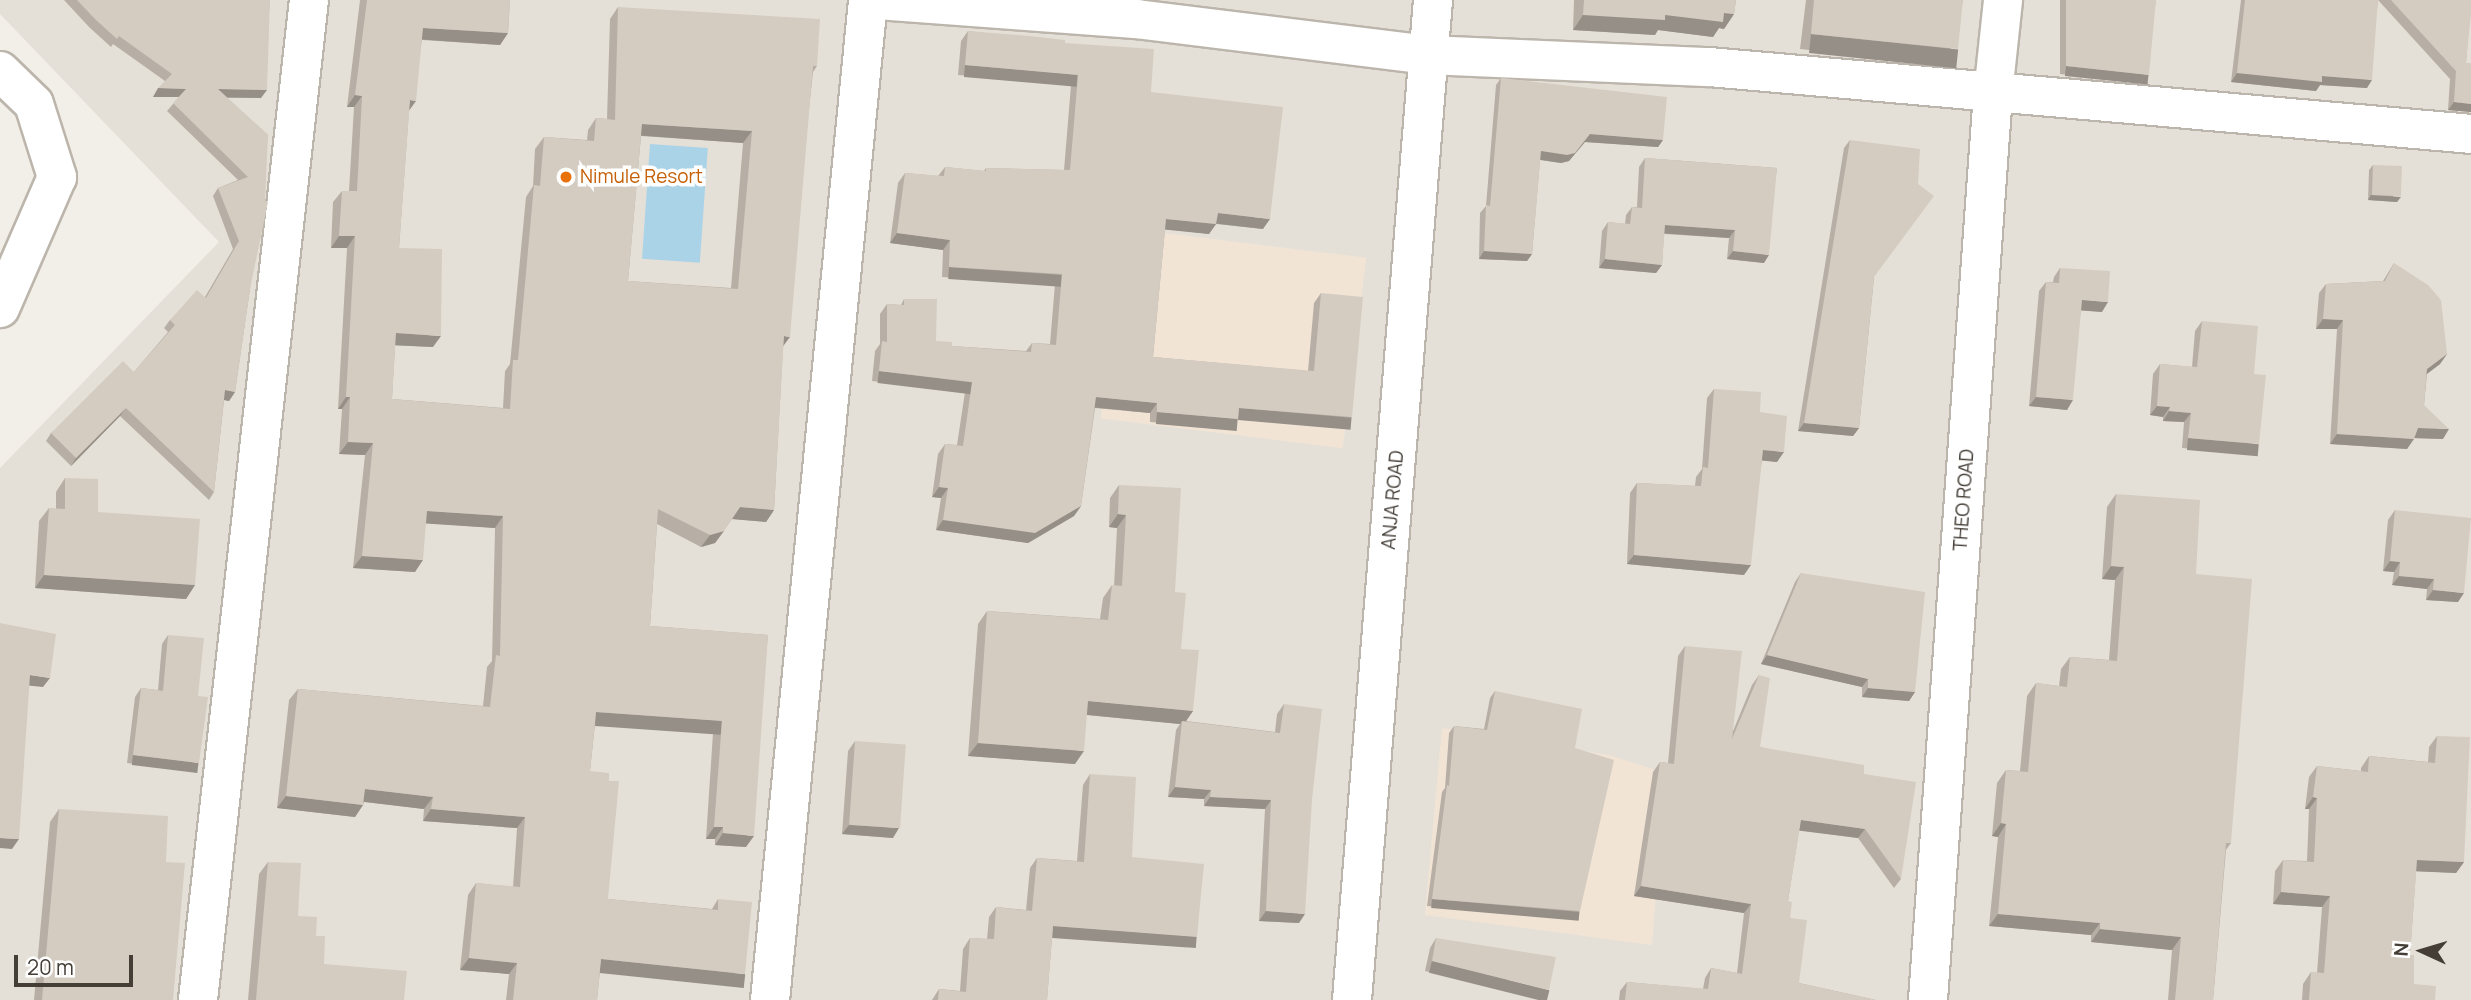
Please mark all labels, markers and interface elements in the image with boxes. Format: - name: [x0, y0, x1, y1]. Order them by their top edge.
- place label: Nimule Resort: [580, 166, 703, 188]
- marker: Nimule Resort: [558, 169, 574, 185]
- street label: THEO ROAD: [1949, 448, 1979, 552]
- street label: ANJA ROAD: [1377, 449, 1409, 551]
- north arrow: [2387, 916, 2457, 986]
- scale bar: [18, 940, 136, 984]
- text: N: [2388, 942, 2414, 957]
- text: 20 m: [27, 953, 74, 981]

